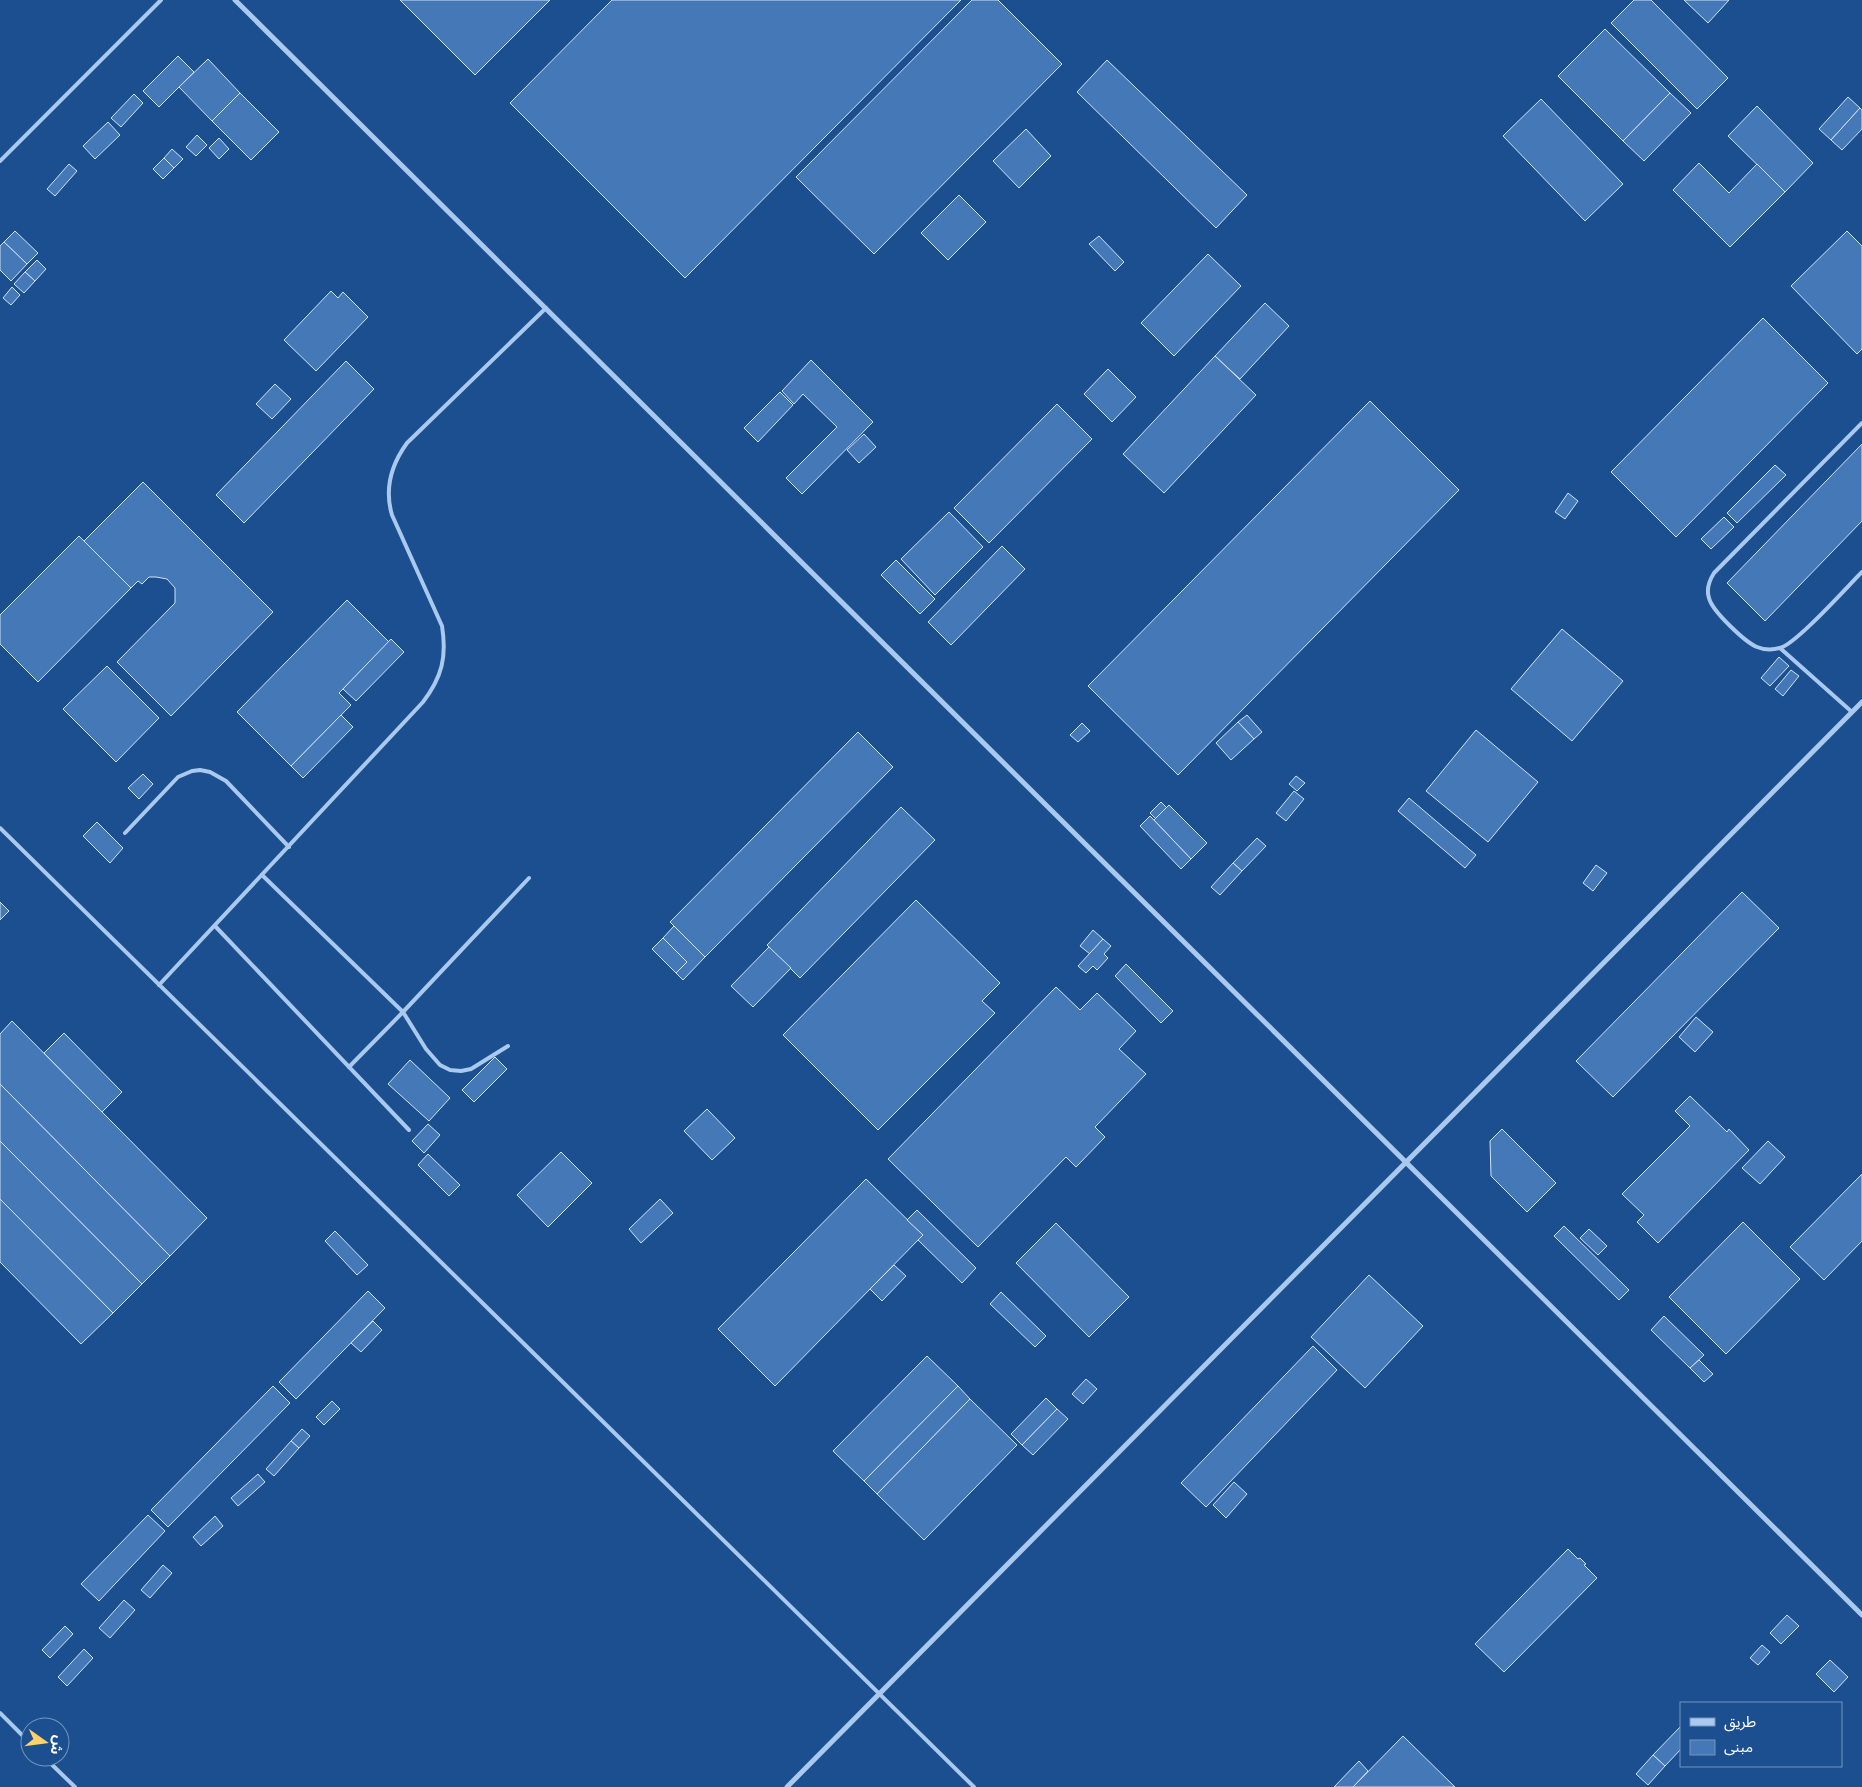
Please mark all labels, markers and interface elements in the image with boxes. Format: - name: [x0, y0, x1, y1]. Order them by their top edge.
- legend: [1680, 1702, 1842, 1767]
- text: طريق: [1724, 1715, 1756, 1732]
- north arrow: [20, 1717, 70, 1767]
- text: ش: [48, 1734, 66, 1756]
- text: مبنى: [1724, 1740, 1753, 1756]

